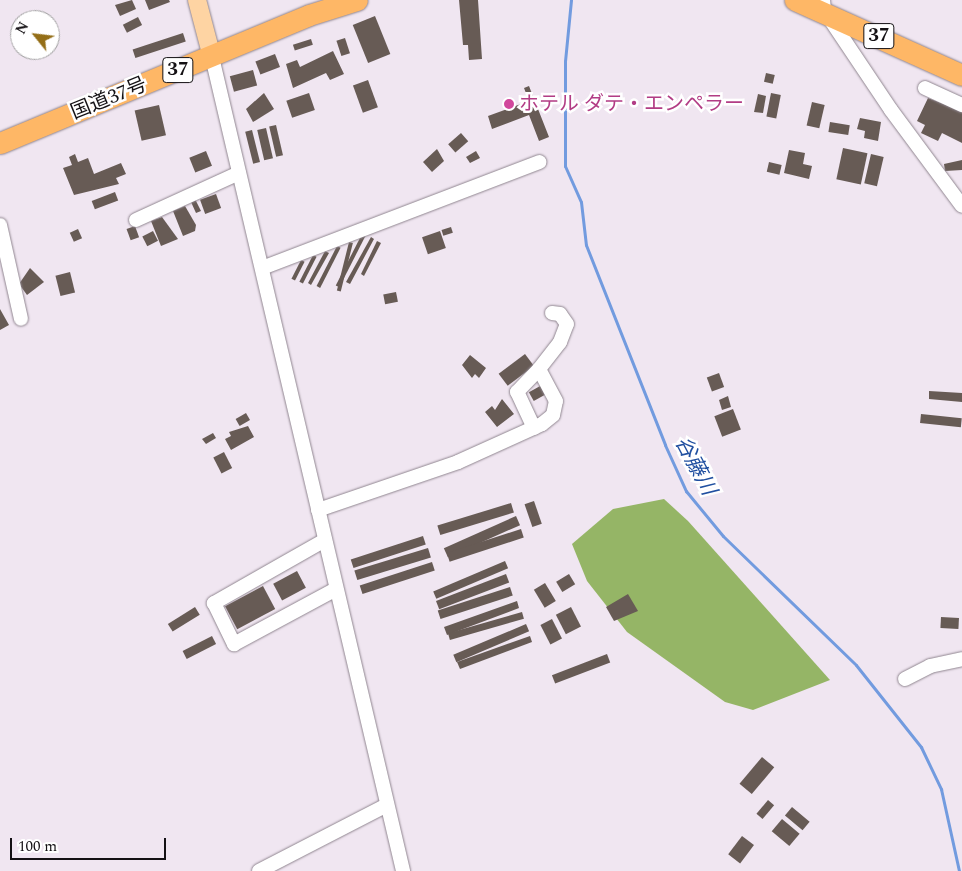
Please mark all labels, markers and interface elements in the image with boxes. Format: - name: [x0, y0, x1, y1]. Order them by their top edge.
- north arrow: [10, 10, 60, 60]
- text: N: [10, 18, 34, 38]
- road number: 37: [863, 20, 895, 52]
- road number: 37: [162, 54, 194, 86]
- street label: 国道37号: [67, 73, 151, 125]
- place label: ホテル ダテ・エンペラー: [519, 92, 744, 116]
- marker: ホテル ダテ・エンペラー: [503, 98, 515, 110]
- water label: 谷藤川: [669, 432, 721, 500]
- scale bar: [12, 828, 169, 860]
- text: 100 m: [18, 835, 57, 858]

